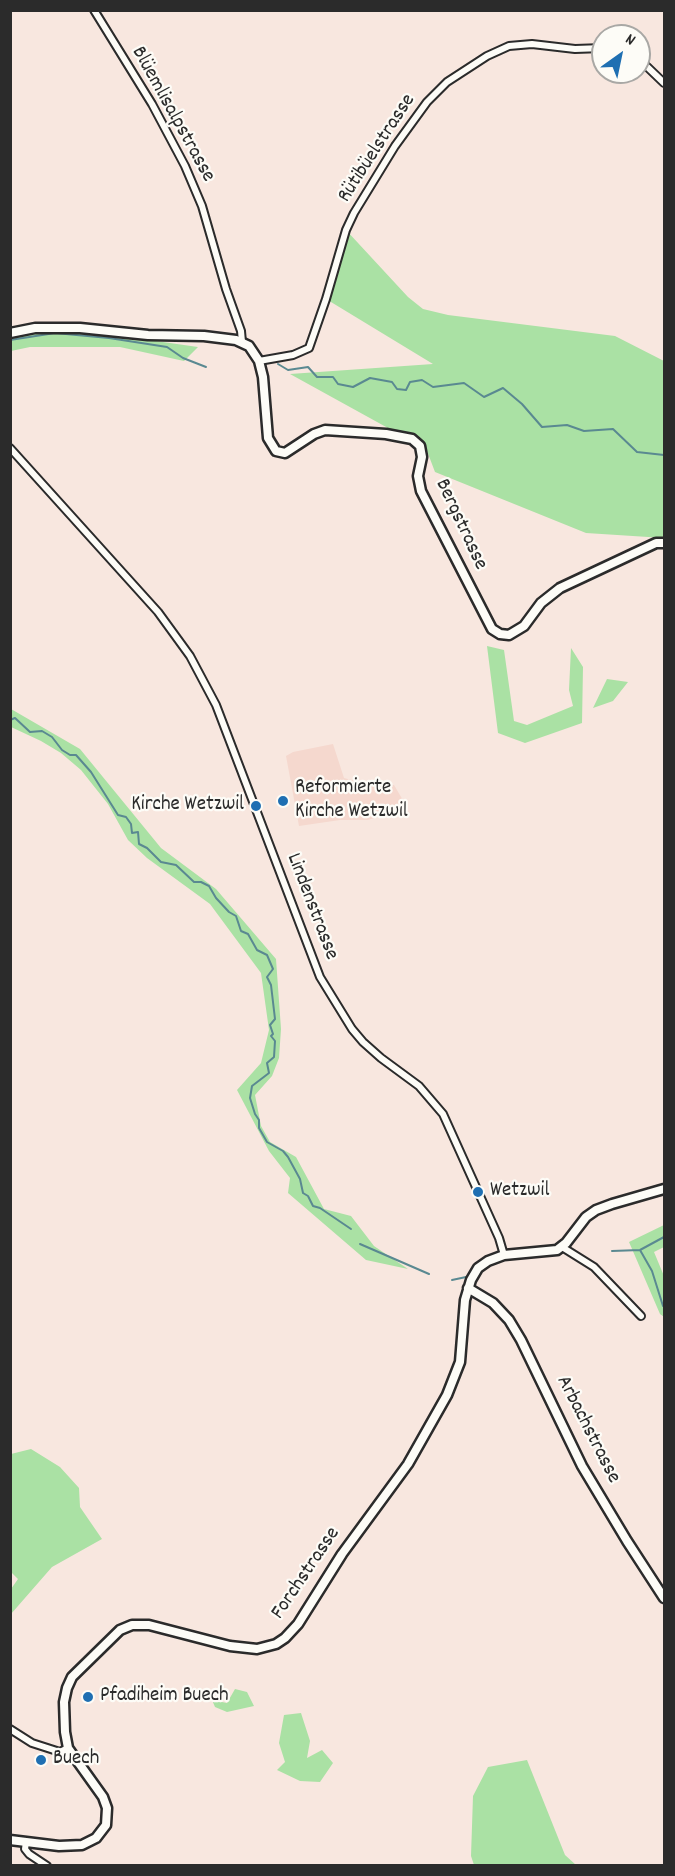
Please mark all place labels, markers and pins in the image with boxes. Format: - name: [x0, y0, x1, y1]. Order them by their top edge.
- place label: Reformierte Kirche Wetzwil: [295, 776, 408, 826]
- place label: Kirche Wetzwil: [131, 793, 244, 819]
- marker: Reformierte Kirche Wetzwil: [276, 794, 290, 808]
- marker: Kirche Wetzwil: [249, 799, 263, 813]
- place label: Wetzwil: [490, 1179, 549, 1205]
- marker: Wetzwil: [471, 1185, 485, 1199]
- place label: Pfadiheim Buech: [100, 1684, 229, 1710]
- marker: Pfadiheim Buech: [81, 1690, 95, 1704]
- place label: Buech: [53, 1747, 99, 1773]
- marker: Buech: [34, 1753, 48, 1767]

